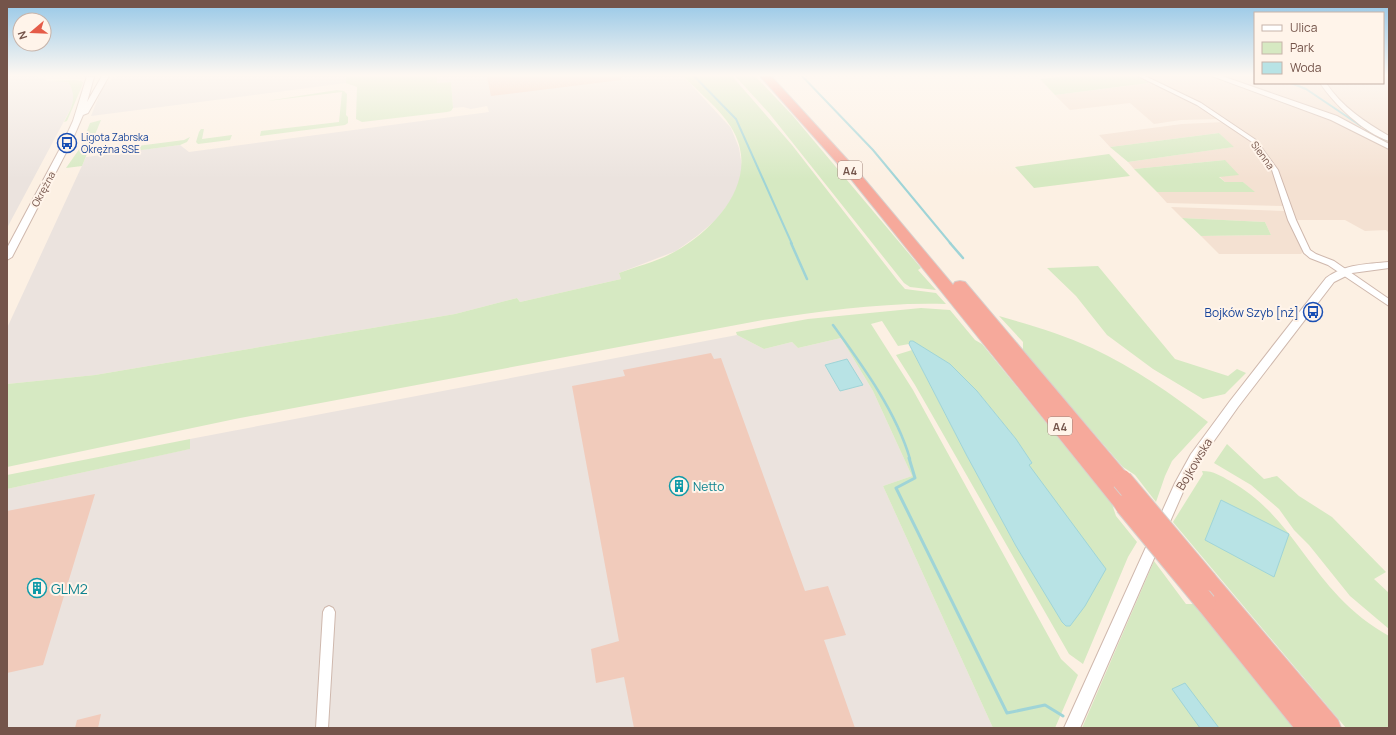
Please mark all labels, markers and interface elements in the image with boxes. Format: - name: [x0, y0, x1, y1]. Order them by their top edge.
- north arrow: [12, 12, 52, 52]
- legend: [1254, 12, 1384, 84]
- text: Ulica: [1290, 19, 1317, 36]
- text: N: [14, 29, 30, 42]
- text: Park: [1290, 39, 1315, 56]
- text: Woda: [1290, 59, 1321, 76]
- place label: Ligota Zabrska Okrężna SSE: [81, 130, 149, 156]
- bus stop icon: Ligota Zabrska Okrężna SSE: [56, 132, 78, 154]
- street label: Sienna: [1248, 138, 1278, 172]
- road number: A4: [838, 161, 862, 179]
- street label: Okrężna: [28, 169, 58, 209]
- bus stop icon: Bojków Szyb [nż]: [1302, 301, 1324, 323]
- place label: Bojków Szyb [nż]: [1205, 304, 1299, 321]
- road number: A4: [1048, 417, 1072, 435]
- street label: Bojkowska: [1172, 435, 1216, 493]
- building icon: Netto: [668, 475, 690, 497]
- place label: Netto: [693, 478, 724, 495]
- building icon: GLM2: [26, 577, 48, 599]
- place label: GLM2: [51, 579, 88, 598]

